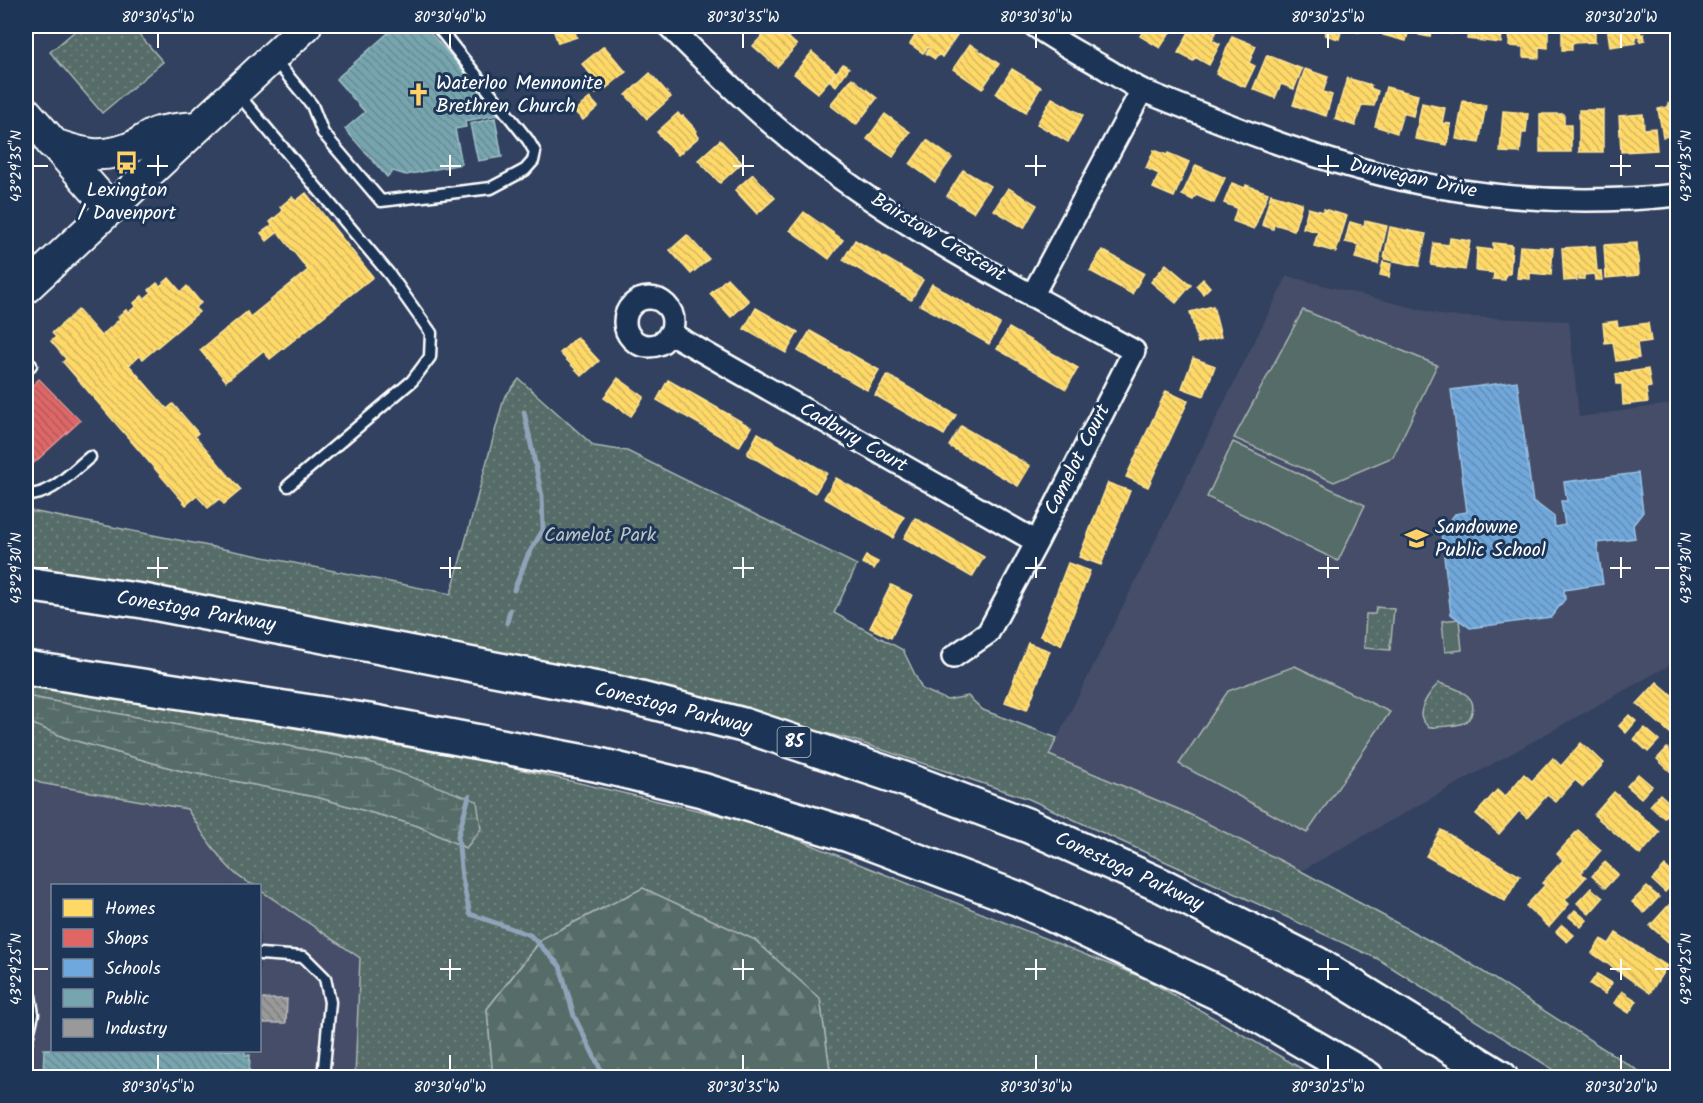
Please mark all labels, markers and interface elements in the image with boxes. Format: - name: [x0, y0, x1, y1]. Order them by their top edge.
- text: 80°30'45"W: [122, 6, 195, 30]
- text: 80°30'40"W: [414, 6, 486, 30]
- text: 80°30'35"W: [706, 6, 780, 30]
- text: 80°30'30"W: [1000, 6, 1073, 30]
- text: 80°30'25"W: [1291, 6, 1365, 30]
- text: 80°30'20"W: [1585, 6, 1658, 30]
- place label: Waterloo Mennonite Brethren Church: [436, 68, 603, 123]
- church icon: Waterloo Mennonite Brethren Church: [405, 82, 431, 108]
- text: 43°29'35"N: [5, 130, 29, 202]
- text: 43°29'35"N: [1675, 130, 1699, 202]
- bus stop icon: Lexington / Davenport: [114, 150, 140, 176]
- street label: Dunvegan Drive: [1346, 150, 1480, 208]
- place label: Lexington / Davenport: [78, 175, 176, 230]
- street label: Bairstow Crescent: [864, 185, 1012, 291]
- street label: Cadbury Court: [793, 394, 913, 482]
- street label: Camelot Court: [1036, 399, 1120, 521]
- place label: Sandowne Public School: [1435, 512, 1546, 567]
- park label: Camelot Park: [544, 520, 657, 552]
- school or university icon: Sandowne Public School: [1404, 526, 1430, 552]
- text: 43°29'30"N: [5, 532, 29, 604]
- text: 43°29'30"N: [1675, 532, 1699, 604]
- street label: Conestoga Parkway: [114, 582, 279, 642]
- street label: Conestoga Parkway: [591, 674, 756, 744]
- road number: 85: [778, 727, 810, 757]
- street label: Conestoga Parkway: [1049, 823, 1209, 921]
- legend: [51, 884, 261, 1052]
- text: Homes: [105, 895, 156, 924]
- text: Shops: [105, 925, 149, 954]
- text: 43°29'25"N: [5, 933, 29, 1005]
- text: 43°29'25"N: [1675, 933, 1699, 1005]
- text: Schools: [105, 955, 161, 984]
- text: Public: [105, 985, 150, 1014]
- text: Industry: [105, 1015, 167, 1044]
- text: 80°30'45"W: [122, 1076, 195, 1100]
- text: 80°30'40"W: [414, 1076, 486, 1100]
- text: 80°30'35"W: [706, 1076, 780, 1100]
- text: 80°30'30"W: [1000, 1076, 1073, 1100]
- text: 80°30'25"W: [1291, 1076, 1365, 1100]
- text: 80°30'20"W: [1585, 1076, 1658, 1100]

